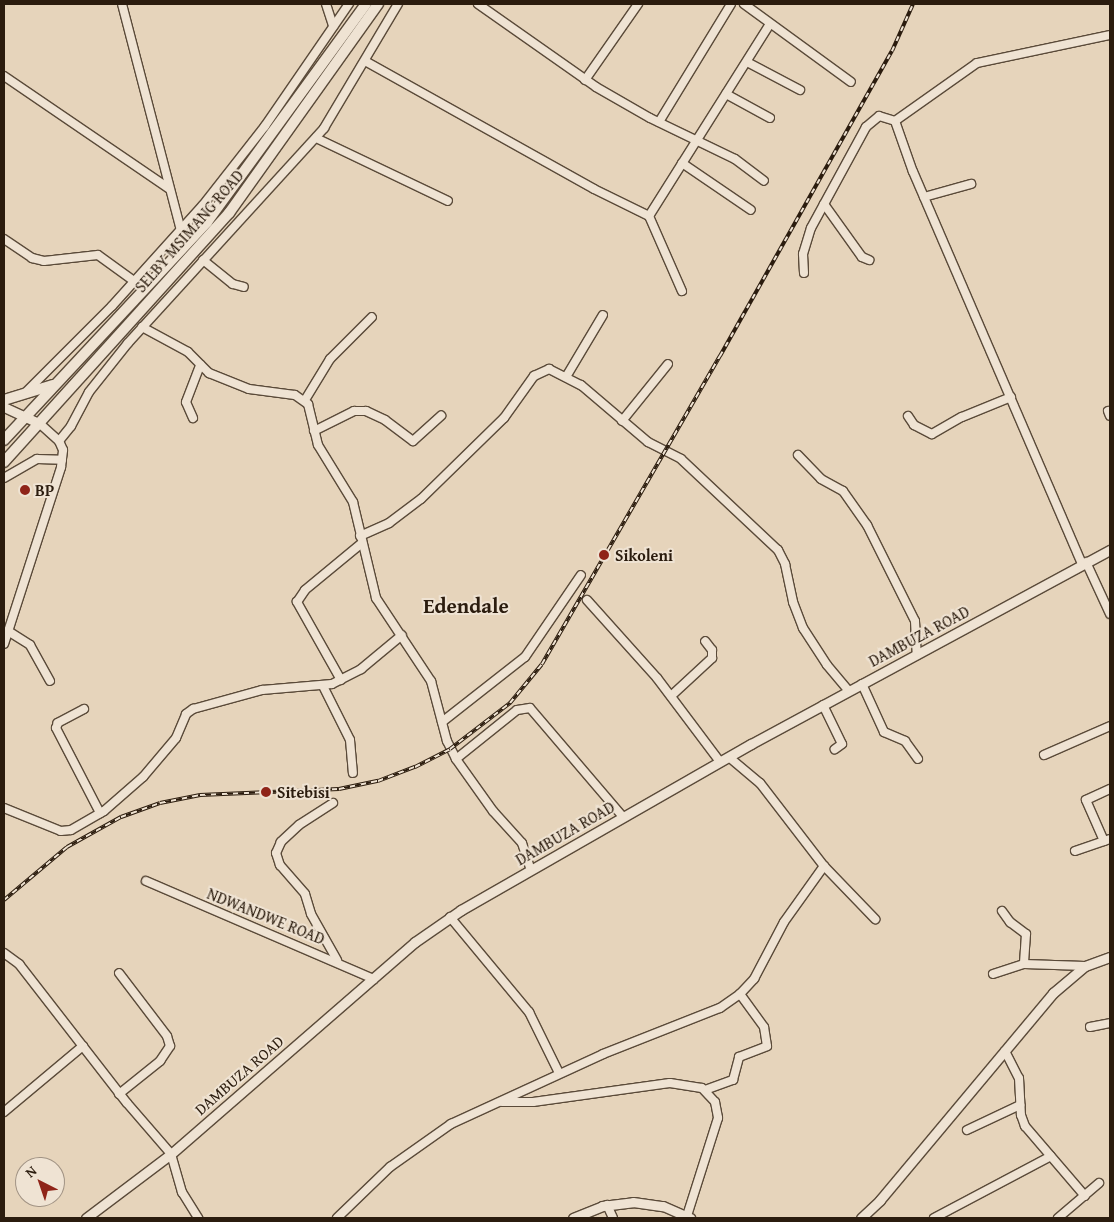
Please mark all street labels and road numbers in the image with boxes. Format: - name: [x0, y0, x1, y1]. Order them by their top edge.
- street label: SELBY MSIMANG ROAD: [131, 166, 247, 296]
- street label: DAMBUZA ROAD: [865, 601, 973, 671]
- street label: DAMBUZA ROAD: [512, 797, 618, 869]
- street label: NDWANDWE ROAD: [204, 884, 328, 948]
- street label: DAMBUZA ROAD: [191, 1031, 287, 1119]

